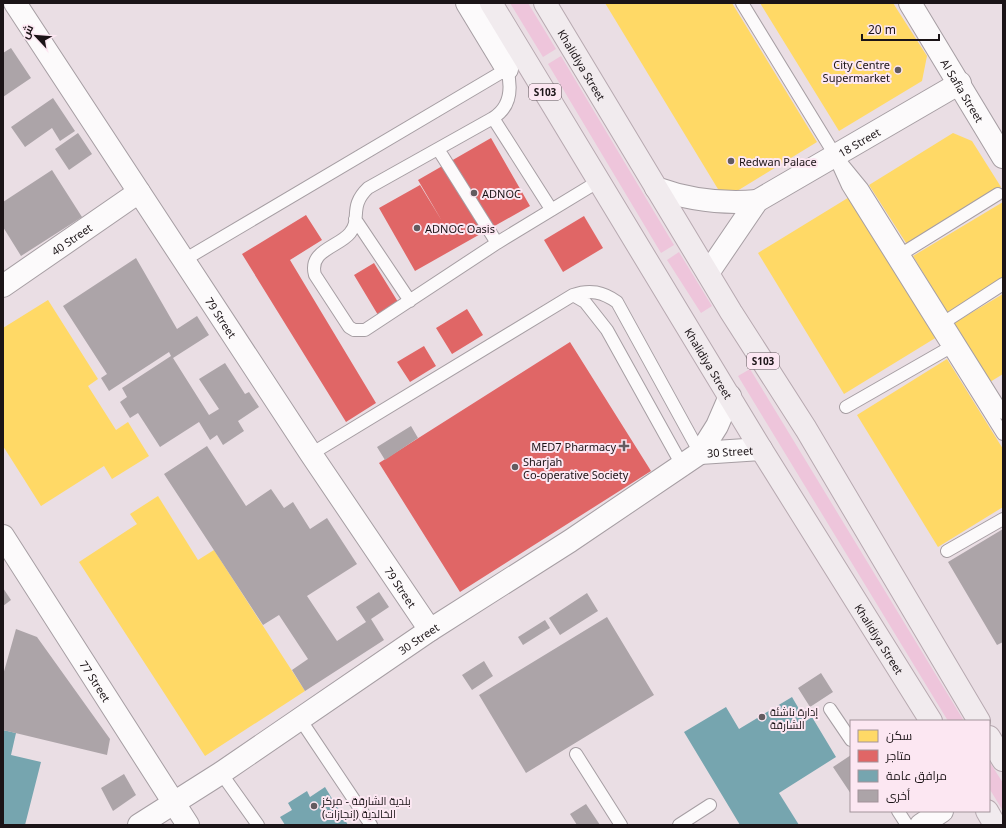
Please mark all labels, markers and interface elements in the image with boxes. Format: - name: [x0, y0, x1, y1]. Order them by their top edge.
- north arrow: [16, 16, 56, 56]
- scale bar: [862, 16, 939, 42]
- text: 20 m: [868, 21, 896, 38]
- text: ش: [17, 22, 36, 41]
- street label: Khalidiya Street: [555, 26, 609, 103]
- street label: Al Safia Street: [938, 56, 988, 125]
- place label: City Centre Supermarket: [823, 57, 890, 85]
- marker: City Centre Supermarket: [893, 65, 903, 75]
- road number: S103: [529, 84, 561, 100]
- street label: 18 Street: [835, 124, 883, 160]
- place label: Redwan Palace: [739, 154, 817, 169]
- marker: Redwan Palace: [726, 156, 736, 166]
- place label: ADNOC: [482, 186, 521, 201]
- marker: ADNOC: [469, 188, 479, 198]
- street label: 40 Street: [48, 219, 95, 258]
- place label: ADNOC Oasis: [425, 221, 495, 236]
- marker: ADNOC Oasis: [412, 223, 422, 233]
- street label: 79 Street: [202, 294, 240, 341]
- street label: Khalidiya Street: [682, 325, 736, 401]
- road number: S103: [747, 353, 779, 369]
- place label: MED7 Pharmacy: [531, 439, 616, 454]
- marker: MED7 Pharmacy: [619, 441, 629, 451]
- street label: 30 Street: [706, 442, 754, 460]
- place label: Sharjah Co-operative Society: [523, 454, 629, 482]
- marker: Sharjah Co-operative Society: [510, 462, 520, 472]
- street label: 79 Street: [382, 564, 420, 610]
- street label: Khalidiya Street: [852, 601, 907, 677]
- street label: 30 Street: [395, 619, 441, 657]
- street label: 77 Street: [77, 657, 115, 704]
- place label: إدارة ناشئة الشارقة: [770, 704, 818, 732]
- marker: إدارة ناشئة الشارقة: [757, 712, 767, 722]
- legend: [850, 720, 990, 812]
- text: سكن: [886, 727, 912, 744]
- text: متاجر: [885, 747, 911, 764]
- text: مرافق عامة: [886, 767, 947, 784]
- text: أخرى: [886, 787, 910, 804]
- place label: بلدية الشارقة - مركز الخالدية (إنجازات): [321, 793, 411, 821]
- marker: بلدية الشارقة - مركز الخالدية (إنجازات): [309, 801, 319, 811]

